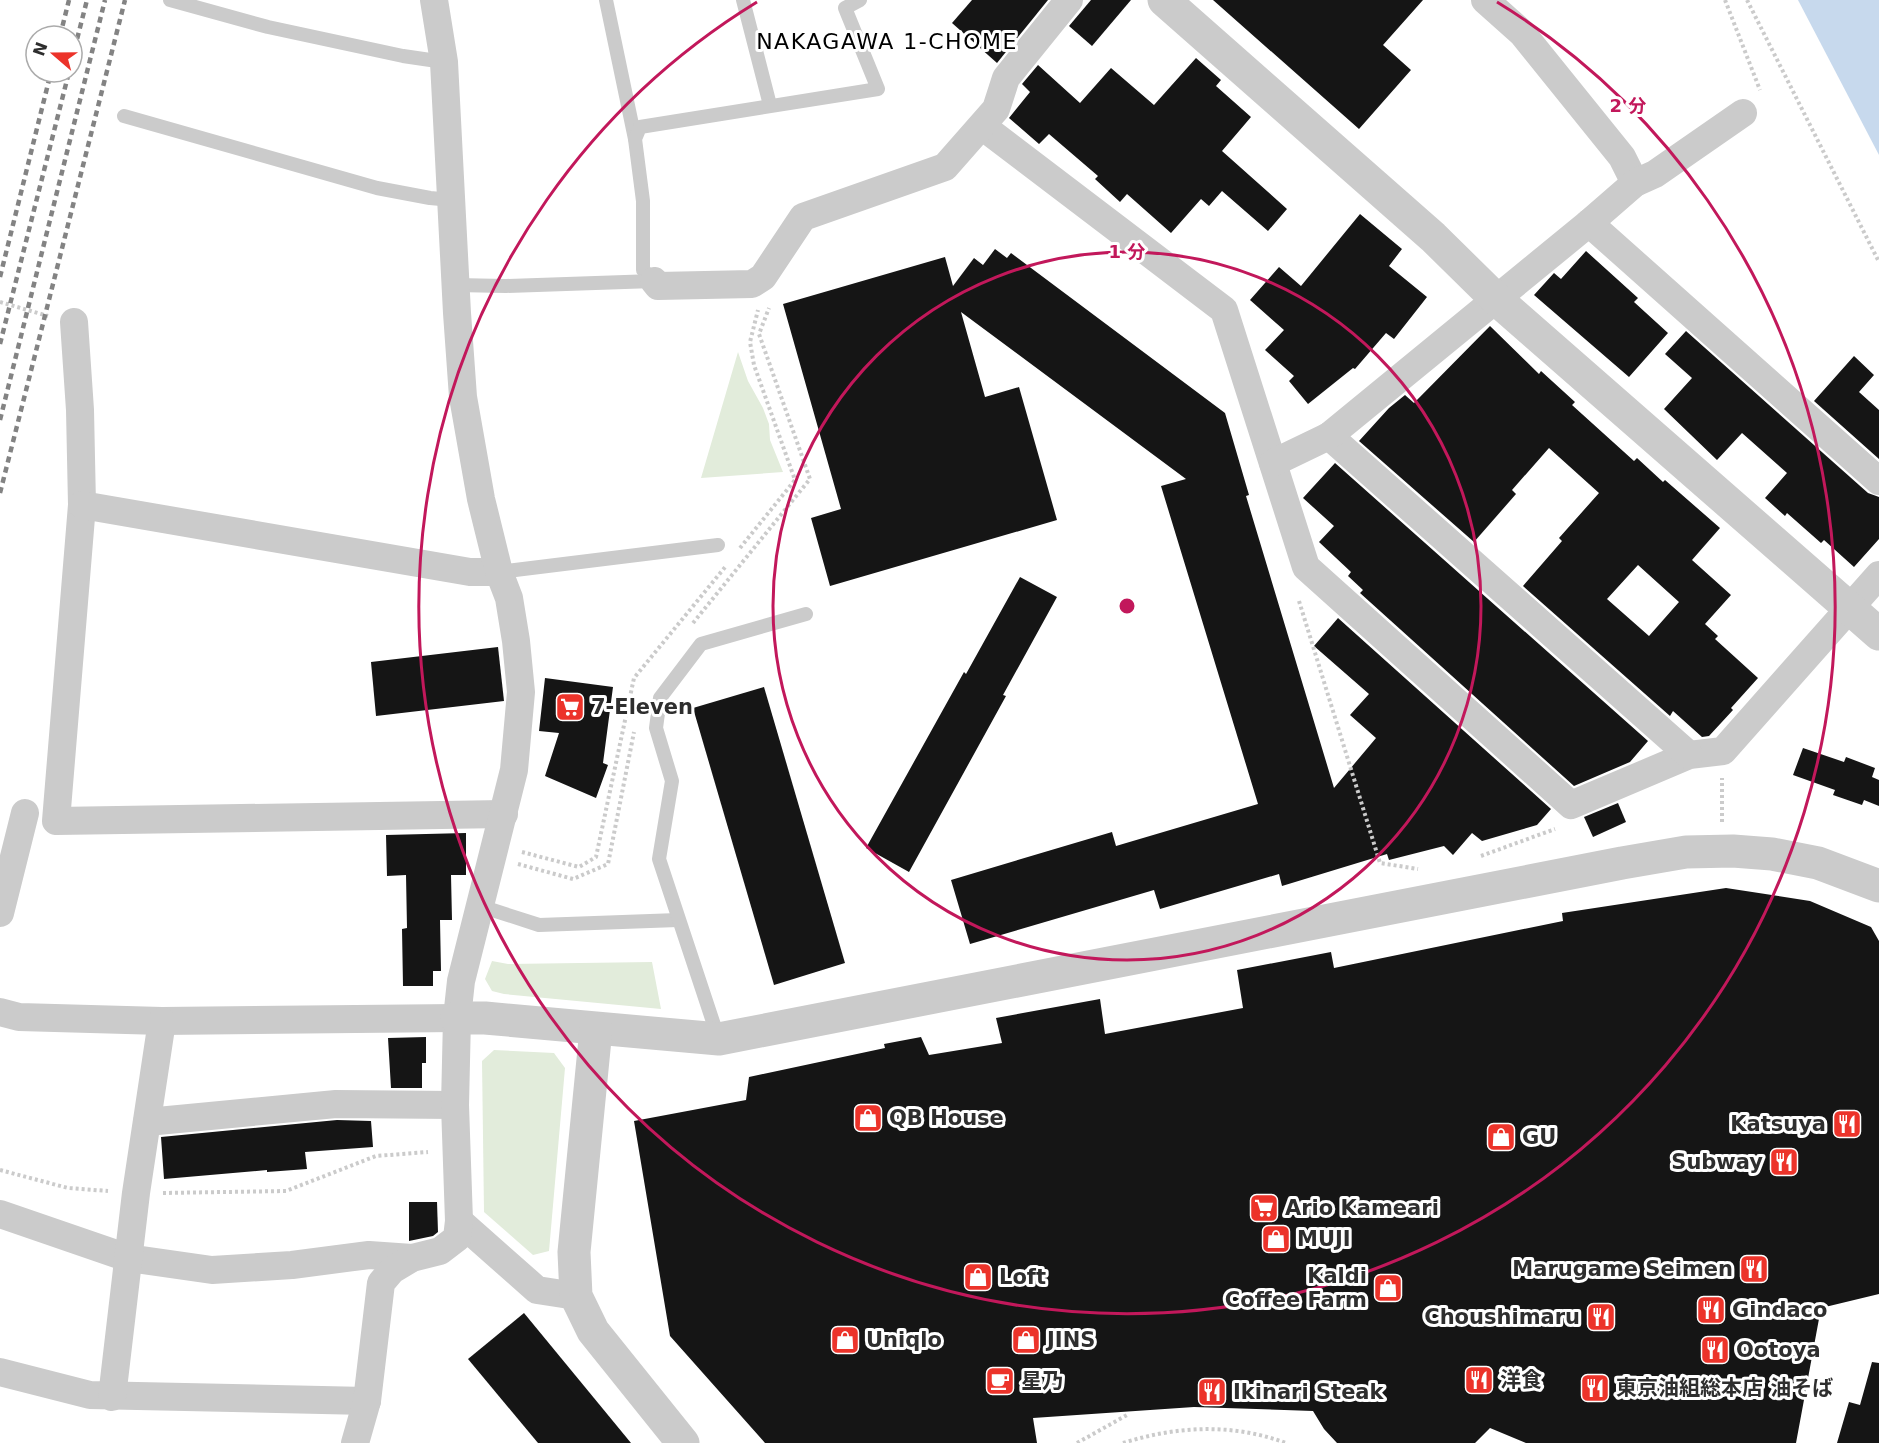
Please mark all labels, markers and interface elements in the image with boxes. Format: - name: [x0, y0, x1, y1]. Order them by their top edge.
- north arrow: [24, 24, 84, 84]
- district label: NAKAGAWA 1-CHOME: [756, 29, 1018, 54]
- text: N: [29, 39, 52, 59]
- text: 2 分: [1610, 95, 1646, 116]
- text: 1 分: [1109, 241, 1145, 262]
- centre of rings: [1117, 596, 1137, 616]
- supermarket icon: 7-Eleven: [554, 691, 586, 723]
- place label: 7-Eleven: [591, 695, 693, 719]
- shop icon: QB House: [852, 1102, 884, 1134]
- place label: QB House: [889, 1106, 1004, 1130]
- restaurant icon: Katsuya: [1831, 1108, 1863, 1140]
- place label: Katsuya: [1730, 1112, 1826, 1136]
- shop icon: GU: [1485, 1121, 1517, 1153]
- place label: GU: [1522, 1125, 1556, 1149]
- restaurant icon: Subway: [1768, 1146, 1800, 1178]
- place label: Subway: [1671, 1150, 1763, 1174]
- supermarket icon: Ario Kameari: [1248, 1192, 1280, 1224]
- place label: Ario Kameari: [1285, 1196, 1439, 1220]
- shop icon: MUJI: [1260, 1223, 1292, 1255]
- place label: MUJI: [1297, 1227, 1351, 1251]
- restaurant icon: Marugame Seimen: [1738, 1253, 1770, 1285]
- place label: Marugame Seimen: [1512, 1257, 1733, 1281]
- shop icon: Loft: [962, 1261, 994, 1293]
- place label: Kaldi Coffee Farm: [1225, 1264, 1367, 1312]
- place label: Loft: [999, 1265, 1046, 1289]
- shop icon: Kaldi Coffee Farm: [1372, 1272, 1404, 1304]
- restaurant icon: Gindaco: [1695, 1294, 1727, 1326]
- place label: Gindaco: [1732, 1298, 1827, 1322]
- restaurant icon: Choushimaru: [1585, 1301, 1617, 1333]
- place label: Choushimaru: [1424, 1305, 1580, 1329]
- shop icon: Uniqlo: [829, 1324, 861, 1356]
- shop icon: JINS: [1010, 1324, 1042, 1356]
- place label: Uniqlo: [866, 1328, 942, 1352]
- place label: JINS: [1045, 1328, 1095, 1352]
- restaurant icon: Ootoya: [1699, 1334, 1731, 1366]
- place label: Ootoya: [1736, 1338, 1821, 1362]
- restaurant icon: 洋食: [1463, 1364, 1495, 1396]
- cafe icon: 星乃: [984, 1365, 1016, 1397]
- place label: 洋食: [1500, 1368, 1542, 1392]
- place label: 星乃: [1021, 1369, 1063, 1393]
- restaurant icon: 東京油組総本店 油そば: [1579, 1372, 1611, 1404]
- restaurant icon: Ikinari Steak: [1196, 1376, 1228, 1408]
- place label: 東京油組総本店 油そば: [1616, 1376, 1833, 1400]
- place label: Ikinari Steak: [1233, 1380, 1385, 1404]

